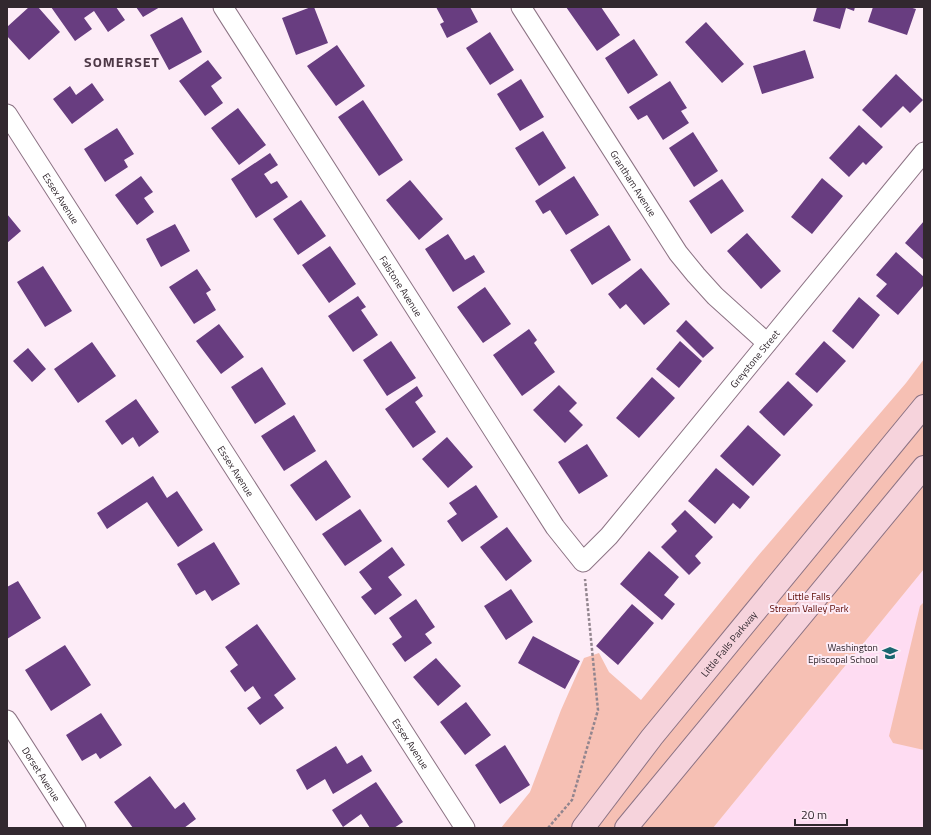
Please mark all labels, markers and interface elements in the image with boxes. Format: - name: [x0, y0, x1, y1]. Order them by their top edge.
- district label: SOMERSET: [84, 51, 160, 72]
- street label: Grantham Avenue: [606, 147, 660, 219]
- street label: Essex Avenue: [39, 170, 83, 227]
- street label: Falstone Avenue: [376, 253, 426, 320]
- street label: Greystone Street: [727, 326, 784, 391]
- street label: Essex Avenue: [214, 443, 257, 500]
- park label: Little Falls Stream Valley Park: [769, 589, 849, 616]
- street label: Little Falls Parkway: [697, 608, 761, 680]
- place label: Washington Episcopal School: [808, 640, 878, 667]
- school or university icon: Washington Episcopal School: [881, 644, 899, 662]
- street label: Essex Avenue: [388, 715, 432, 772]
- street label: Dorset Avenue: [18, 744, 64, 804]
- scale bar: [795, 801, 847, 827]
- text: 20 m: [801, 805, 827, 824]

